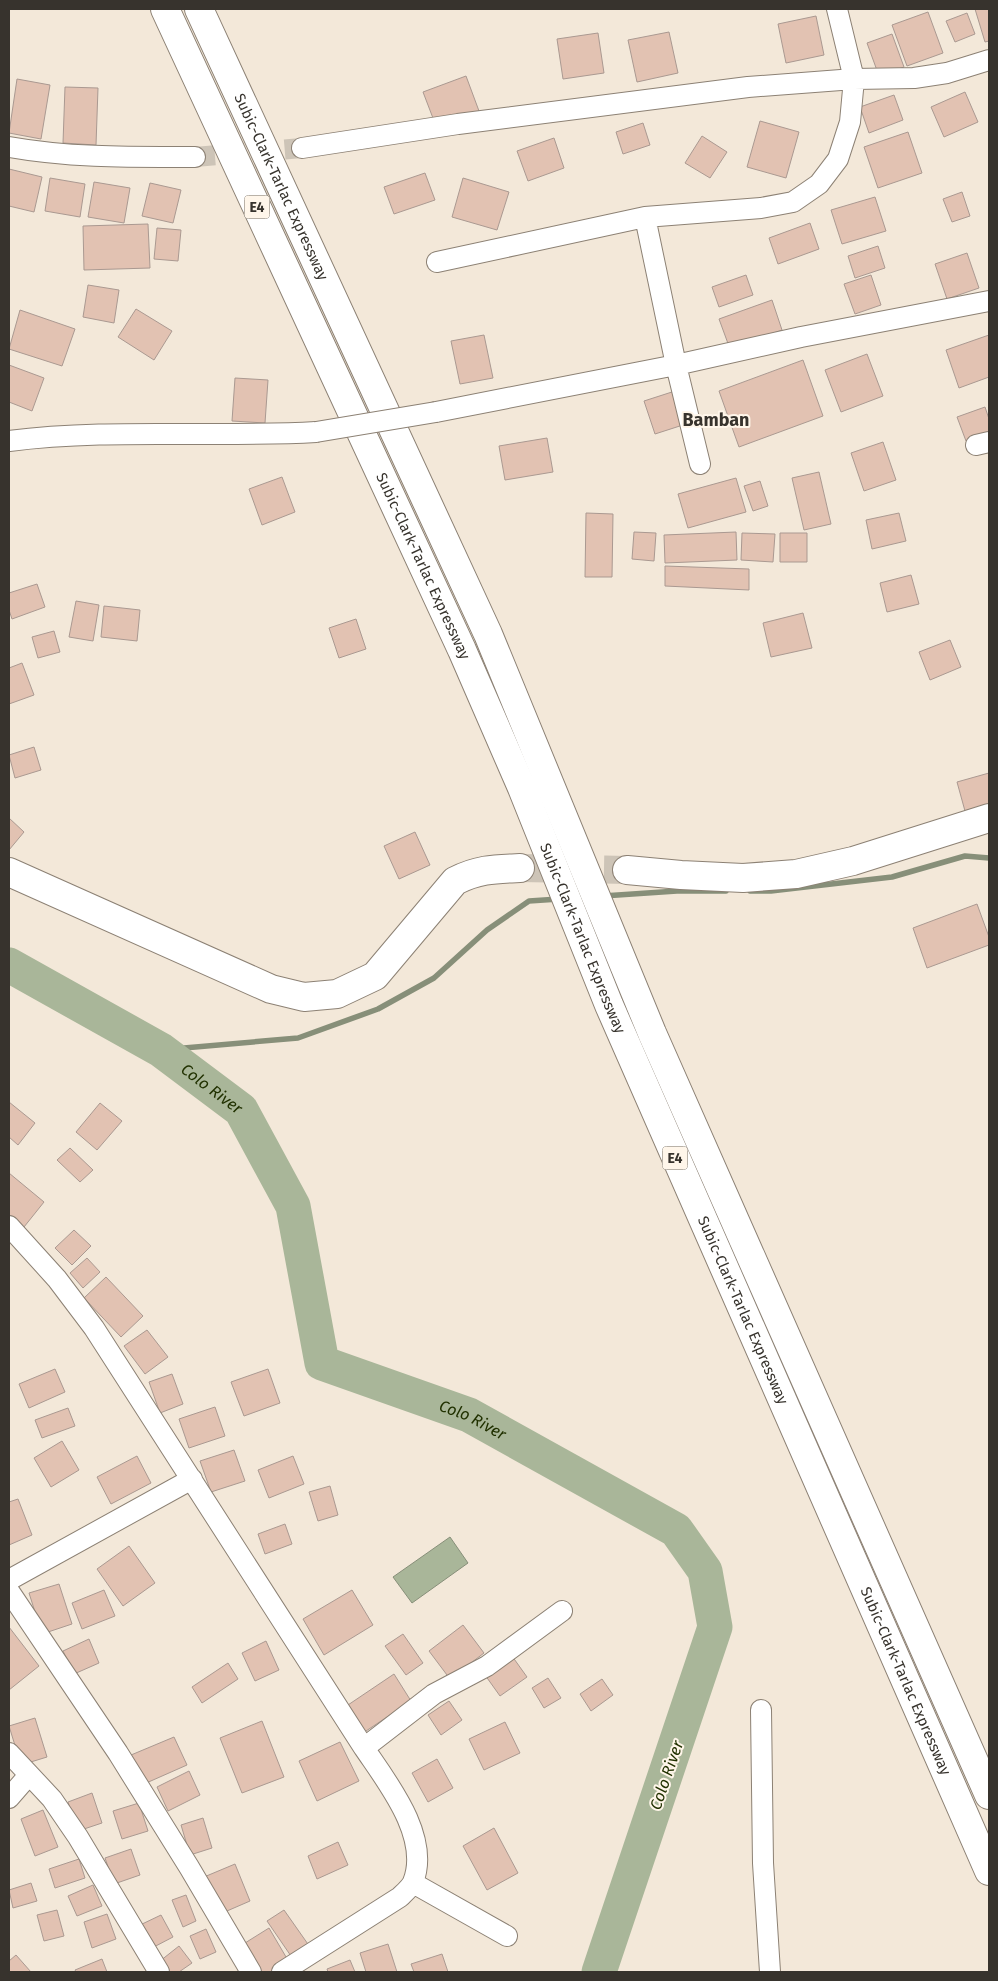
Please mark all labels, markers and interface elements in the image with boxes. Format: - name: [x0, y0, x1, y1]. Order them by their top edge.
- street label: Subic-Clark-Tarlac Expressway: [230, 91, 332, 284]
- road number: E4: [244, 196, 270, 218]
- district label: Bamban: [683, 409, 750, 431]
- street label: Subic-Clark-Tarlac Expressway: [372, 470, 474, 663]
- street label: Subic-Clark-Tarlac Expressway: [536, 841, 630, 1037]
- water label: Colo River: [177, 1060, 247, 1118]
- road number: E4: [662, 1146, 688, 1170]
- street label: Subic-Clark-Tarlac Expressway: [694, 1213, 792, 1408]
- water label: Colo River: [437, 1396, 510, 1444]
- street label: Subic-Clark-Tarlac Expressway: [856, 1584, 955, 1779]
- water label: Colo River: [646, 1737, 687, 1812]

